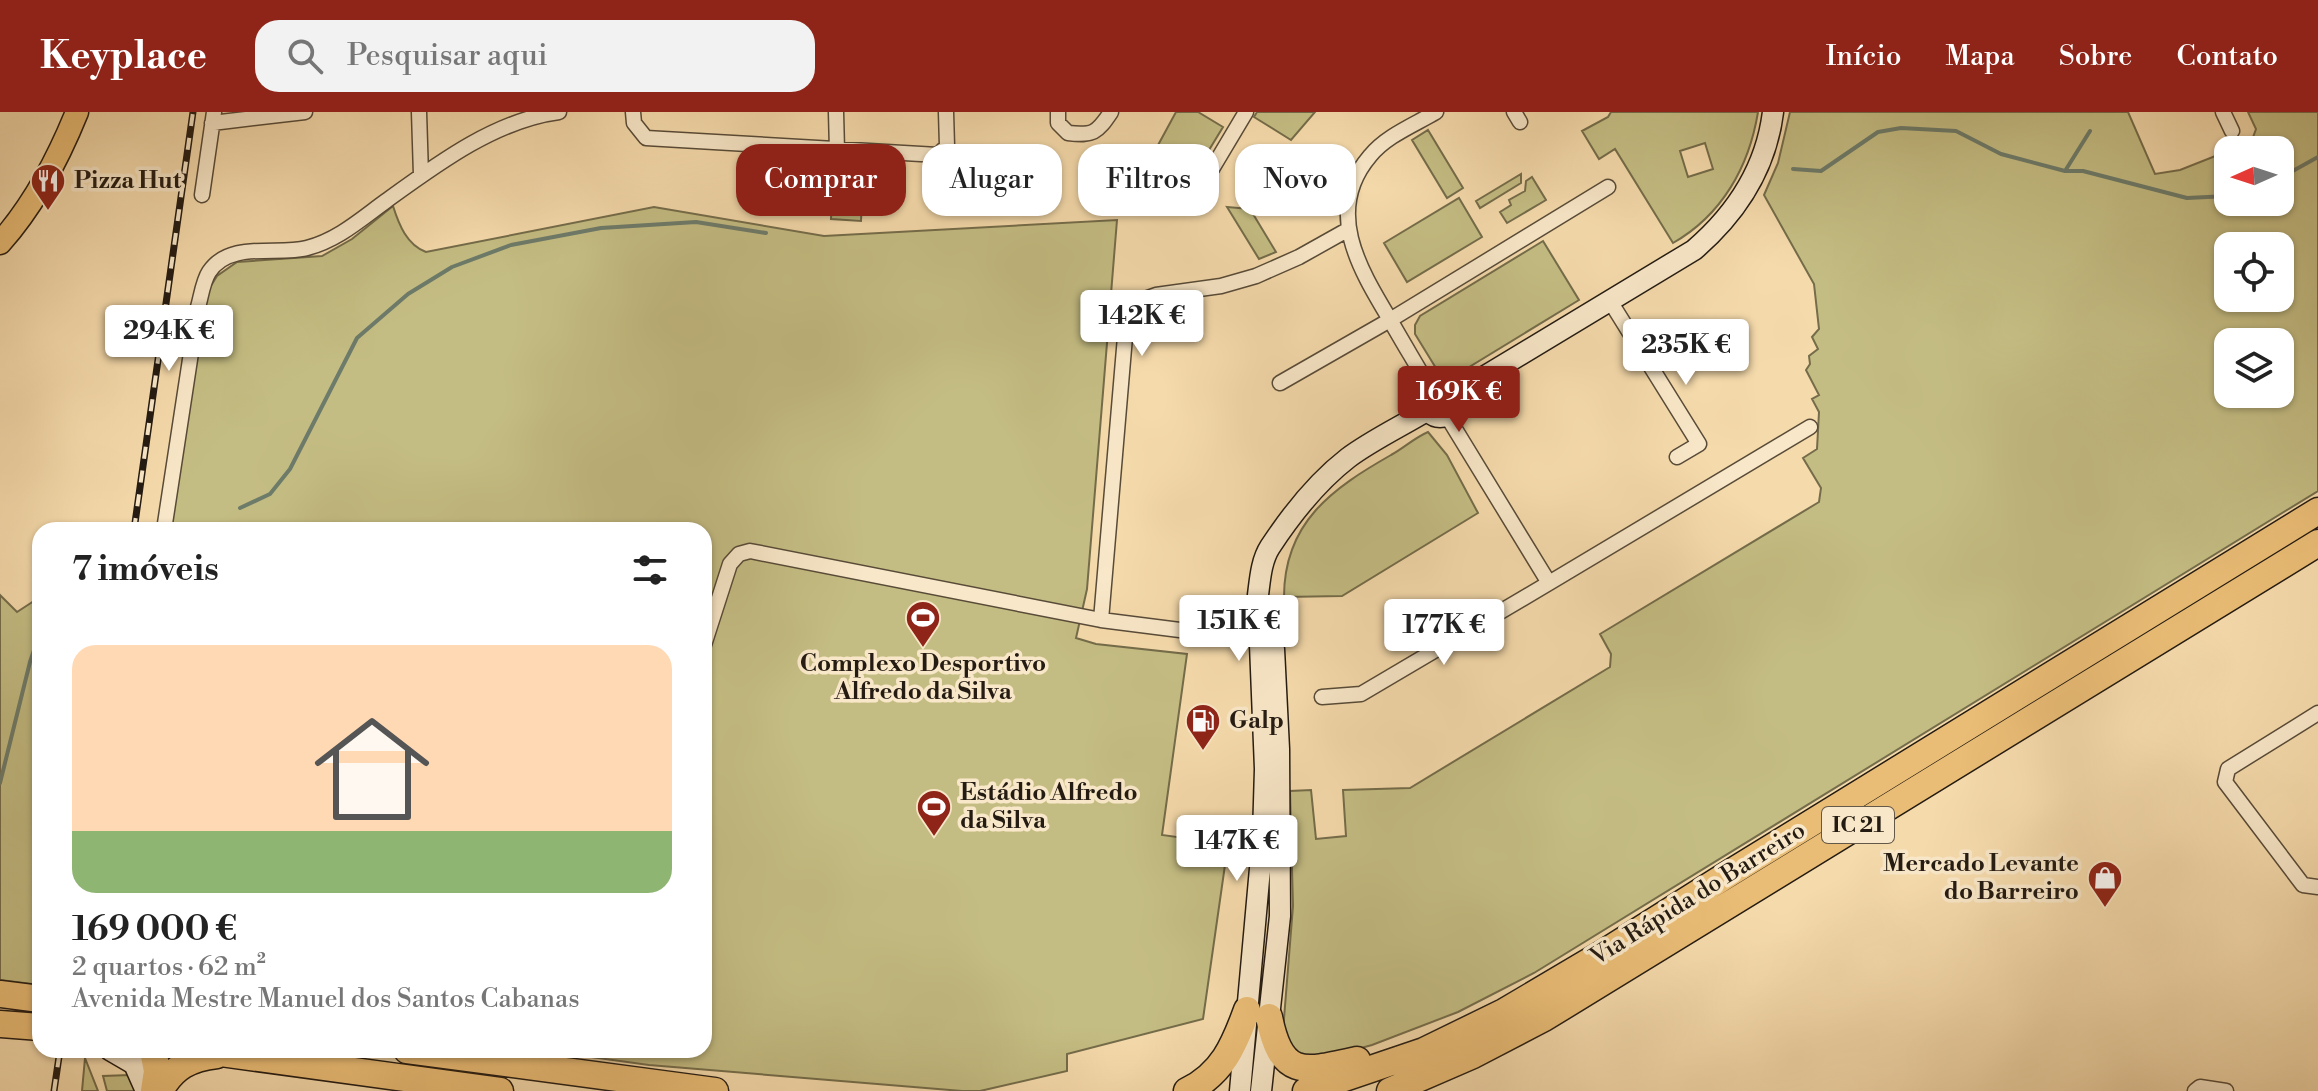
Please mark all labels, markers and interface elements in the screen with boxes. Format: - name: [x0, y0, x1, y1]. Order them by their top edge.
- search box: [255, 20, 815, 92]
- text: Keyplace: [40, 33, 207, 80]
- icon: search: [283, 34, 327, 78]
- text: Pesquisar aqui: [347, 37, 548, 75]
- text: Início: [1826, 39, 1901, 74]
- text: Mapa: [1945, 39, 2015, 74]
- text: Sobre: [2059, 39, 2132, 74]
- text: Contato: [2176, 39, 2278, 74]
- north arrow: [2214, 136, 2294, 216]
- map controls: [2214, 136, 2294, 408]
- chip: Comprar: [736, 144, 906, 216]
- chip: Alugar: [922, 144, 1062, 216]
- chip: Filtros: [1078, 144, 1219, 216]
- chip: Novo: [1235, 144, 1356, 216]
- restaurant icon: Pizza Hut: [29, 162, 67, 212]
- place label: Pizza Hut: [74, 166, 182, 196]
- button: locate: [2214, 232, 2294, 312]
- pin: 142K €: [1077, 290, 1207, 358]
- text: 142K €: [1098, 300, 1186, 332]
- pin: 294K €: [104, 305, 234, 373]
- text: 294K €: [123, 315, 215, 347]
- pin: 235K €: [1621, 319, 1751, 387]
- button: layers: [2214, 328, 2294, 408]
- text: 235K €: [1641, 329, 1731, 361]
- pin: 169K €: [1394, 366, 1524, 434]
- text: 169K €: [1416, 376, 1502, 408]
- icon: filters: [628, 548, 672, 592]
- text: 7 imóveis: [72, 549, 219, 591]
- pin: 151K €: [1174, 595, 1304, 663]
- sports icon: Complexo Desportivo Alfredo da Silva: [904, 599, 942, 649]
- pin: 177K €: [1379, 599, 1509, 667]
- text: 151K €: [1197, 605, 1281, 637]
- text: 177K €: [1402, 609, 1486, 641]
- place label: Complexo Desportivo Alfredo da Silva: [800, 649, 1046, 707]
- icon: home: [300, 697, 444, 841]
- fuel station icon: Galp: [1184, 702, 1222, 752]
- place label: Galp: [1229, 706, 1284, 736]
- place label: Estádio Alfredo da Silva: [960, 778, 1138, 836]
- sports icon: Estádio Alfredo da Silva: [915, 788, 953, 838]
- road number: IC 21: [1822, 807, 1894, 843]
- pin: 147K €: [1172, 815, 1302, 883]
- street label: Via Rápida do Barreiro: [1584, 815, 1811, 973]
- text: 147K €: [1194, 825, 1280, 857]
- place label: Mercado Levante do Barreiro: [1883, 849, 2079, 907]
- shop icon: Mercado Levante do Barreiro: [2086, 859, 2124, 909]
- text: 169 000 €: [72, 909, 237, 951]
- text: 2 quartos · 62 m²: [72, 951, 266, 983]
- text: Avenida Mestre Manuel dos Santos Cabanas: [72, 983, 580, 1015]

